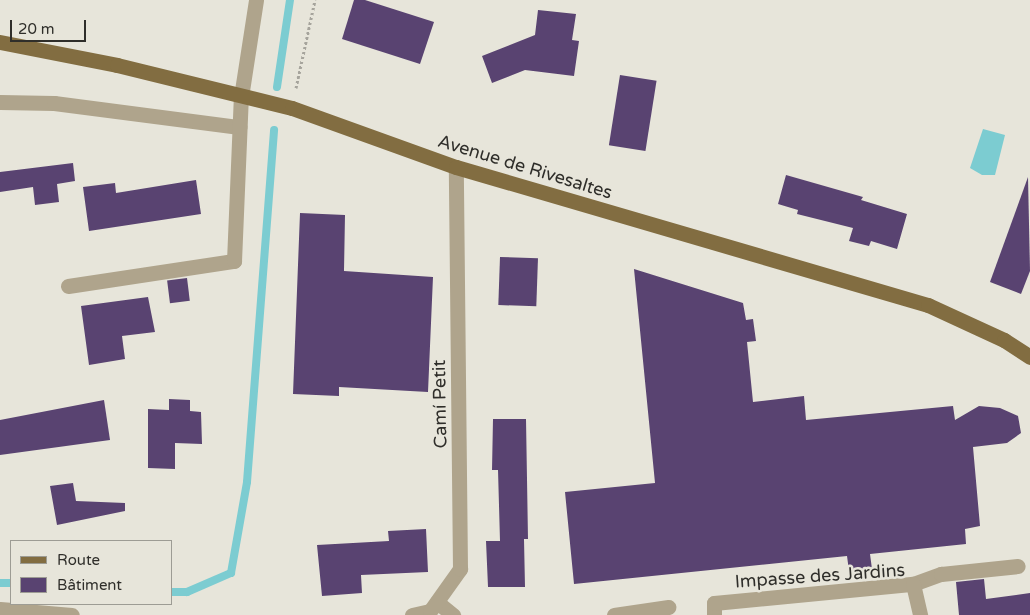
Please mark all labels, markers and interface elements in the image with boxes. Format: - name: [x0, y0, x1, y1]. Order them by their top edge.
- scale bar: [12, 10, 89, 42]
- text: 20 m: [18, 20, 55, 38]
- street label: Avenue de Rivesaltes: [435, 130, 615, 204]
- street label: Camí Petit: [428, 360, 452, 448]
- legend: [10, 540, 172, 605]
- text: Route: [57, 551, 100, 569]
- street label: Impasse des Jardins: [734, 559, 906, 593]
- text: Bâtiment: [57, 576, 122, 594]

